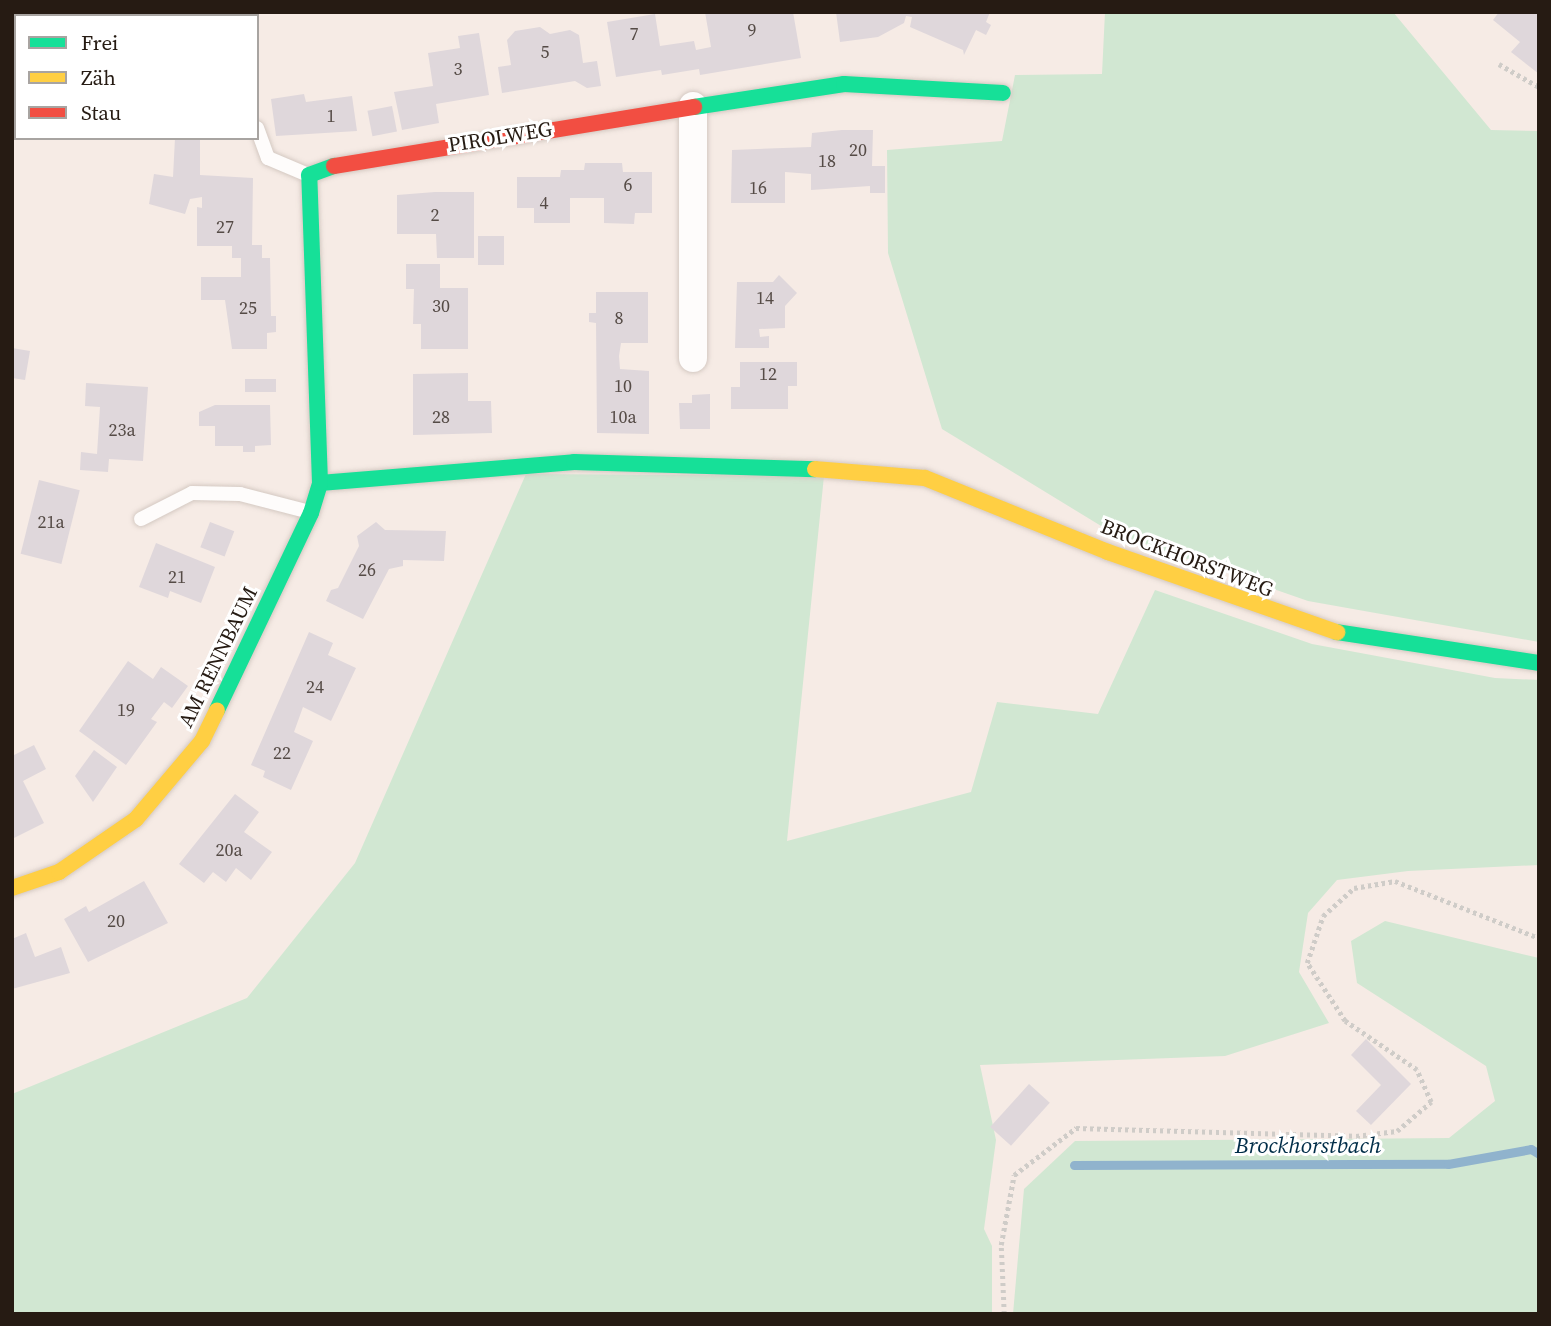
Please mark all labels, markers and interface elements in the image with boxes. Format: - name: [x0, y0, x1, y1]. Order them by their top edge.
- legend: [14, 14, 259, 140]
- house number: 9: [748, 19, 756, 41]
- house number: 7: [630, 23, 638, 45]
- text: Frei: [81, 28, 118, 57]
- house number: 5: [541, 41, 549, 63]
- house number: 3: [454, 58, 462, 80]
- text: Zäh: [81, 63, 116, 92]
- text: Stau: [81, 98, 121, 127]
- house number: 1: [327, 105, 335, 127]
- street label: PIROLWEG: [446, 116, 554, 158]
- house number: 20: [849, 139, 867, 161]
- house number: 18: [818, 150, 836, 172]
- house number: 6: [624, 174, 632, 196]
- house number: 16: [749, 177, 767, 199]
- house number: 4: [540, 192, 548, 214]
- house number: 2: [431, 204, 439, 226]
- house number: 27: [216, 216, 234, 238]
- house number: 14: [756, 287, 774, 309]
- house number: 30: [432, 295, 450, 317]
- house number: 25: [239, 297, 257, 319]
- house number: 8: [615, 307, 623, 329]
- house number: 12: [759, 363, 777, 385]
- house number: 10: [614, 375, 632, 397]
- house number: 28: [432, 406, 450, 428]
- house number: 10a: [609, 406, 637, 428]
- house number: 23a: [108, 419, 136, 441]
- house number: 21a: [37, 511, 65, 533]
- street label: BROCKHORSTWEG: [1097, 513, 1277, 603]
- house number: 26: [358, 559, 376, 581]
- house number: 21: [168, 566, 186, 588]
- street label: AM RENNBAUM: [173, 582, 263, 732]
- house number: 24: [306, 676, 324, 698]
- house number: 19: [117, 699, 135, 721]
- house number: 22: [273, 742, 291, 764]
- house number: 20a: [215, 839, 243, 861]
- house number: 20: [107, 910, 125, 932]
- water label: Brockhorstbach: [1235, 1131, 1381, 1159]

